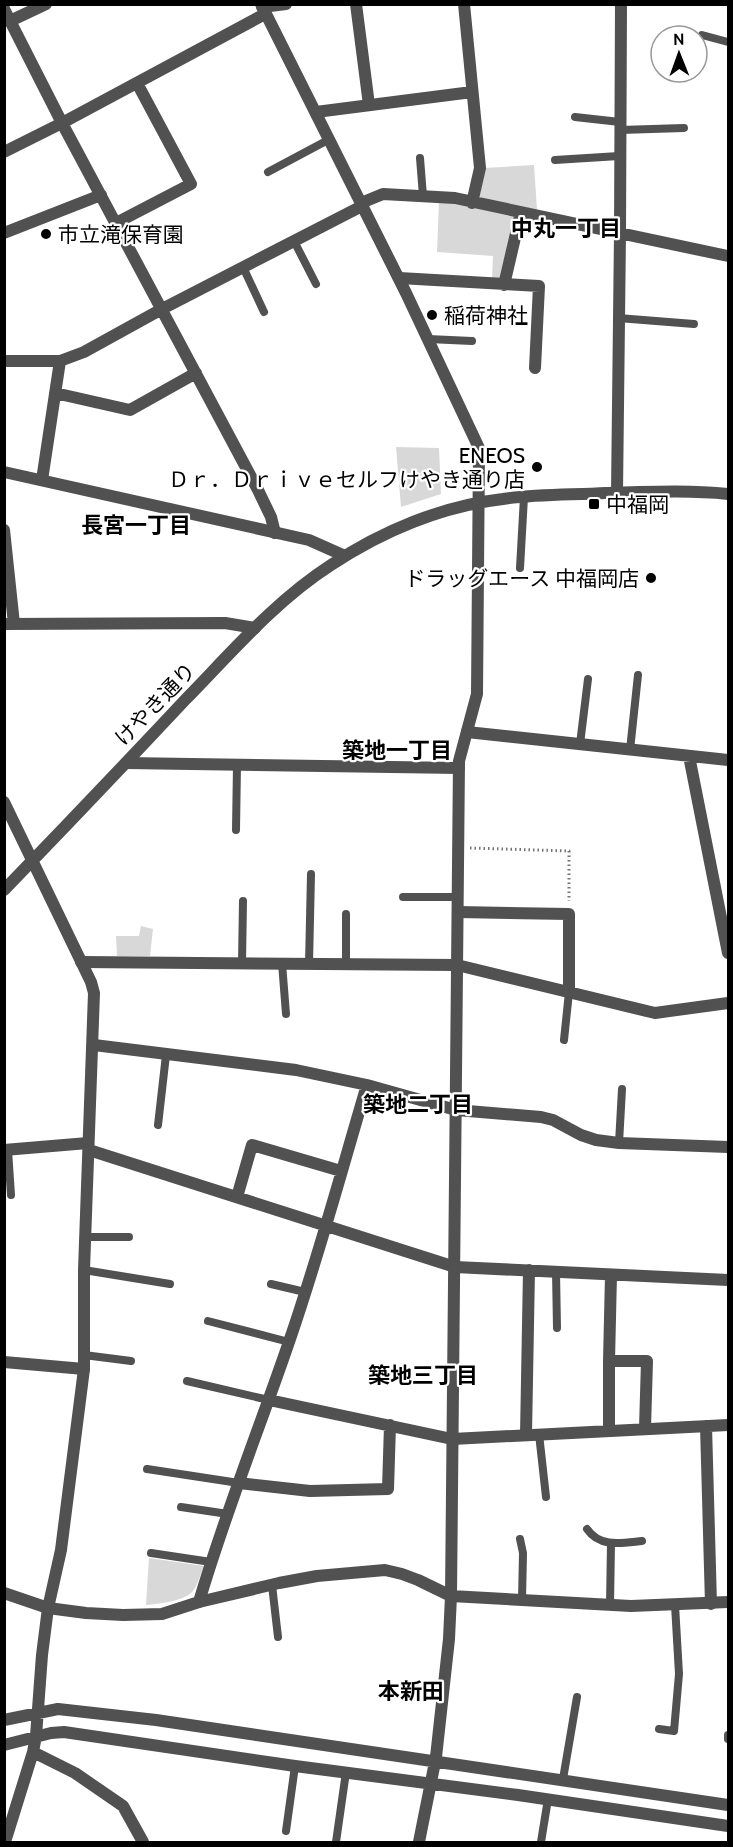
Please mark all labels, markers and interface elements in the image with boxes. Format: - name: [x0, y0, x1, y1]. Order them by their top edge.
- north arrow: [649, 24, 709, 84]
- text: N: [673, 30, 685, 49]
- district label: 中丸一丁目: [511, 215, 621, 242]
- place label: 市立滝保育園: [58, 222, 184, 247]
- marker: 市立滝保育園: [39, 227, 53, 241]
- place label: 稲荷神社: [444, 303, 528, 328]
- marker: 稲荷神社: [425, 308, 439, 322]
- place label: ENEOS Ｄｒ．Ｄｒｉｖｅセルフけやき通り店: [168, 443, 525, 492]
- marker: ENEOS Ｄｒ．Ｄｒｉｖｅセルフけやき通り店: [530, 460, 544, 474]
- place label: 中福岡: [606, 492, 669, 517]
- marker: 中福岡: [587, 497, 601, 511]
- district label: 長宮一丁目: [81, 512, 191, 539]
- place label: ドラッグエース 中福岡店: [404, 566, 639, 591]
- marker: ドラッグエース 中福岡店: [644, 571, 658, 585]
- street label: けやき通り: [110, 658, 200, 750]
- district label: 築地一丁目: [342, 737, 452, 764]
- district label: 築地二丁目: [363, 1091, 473, 1118]
- district label: 築地三丁目: [368, 1362, 478, 1389]
- district label: 本新田: [378, 1678, 444, 1705]

